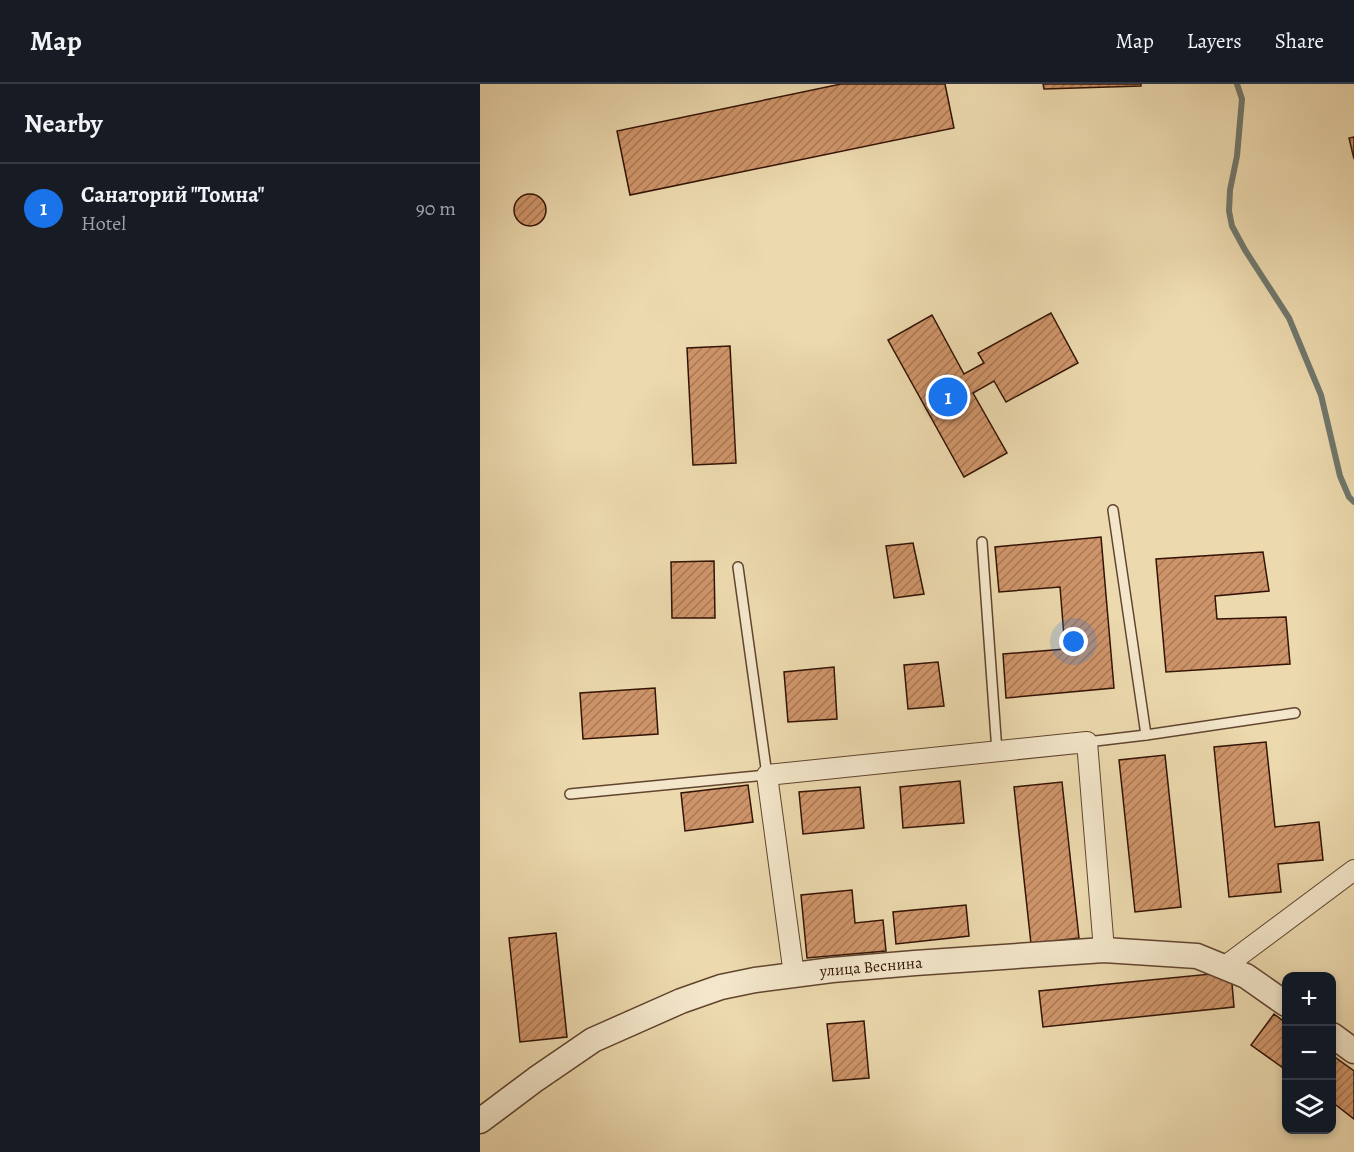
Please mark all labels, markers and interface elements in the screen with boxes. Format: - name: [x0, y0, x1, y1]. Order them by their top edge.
- text: Map: [30, 22, 82, 60]
- text: Map: [1115, 27, 1154, 55]
- text: Layers: [1187, 27, 1242, 55]
- text: Share: [1275, 27, 1324, 55]
- text: Nearby: [24, 106, 103, 141]
- text: Санаторий "Томна": [81, 180, 264, 210]
- text: 1: [40, 195, 47, 222]
- text: 90 m: [416, 195, 456, 222]
- text: Hotel: [81, 210, 126, 237]
- pin: 1: [928, 374, 968, 420]
- your location: [1059, 627, 1088, 656]
- street label: улица Веснина: [818, 951, 924, 983]
- map controls: [1282, 972, 1336, 1134]
- button: +: [1282, 972, 1336, 1026]
- button: −: [1282, 1026, 1336, 1080]
- button: layers: [1282, 1080, 1336, 1134]

